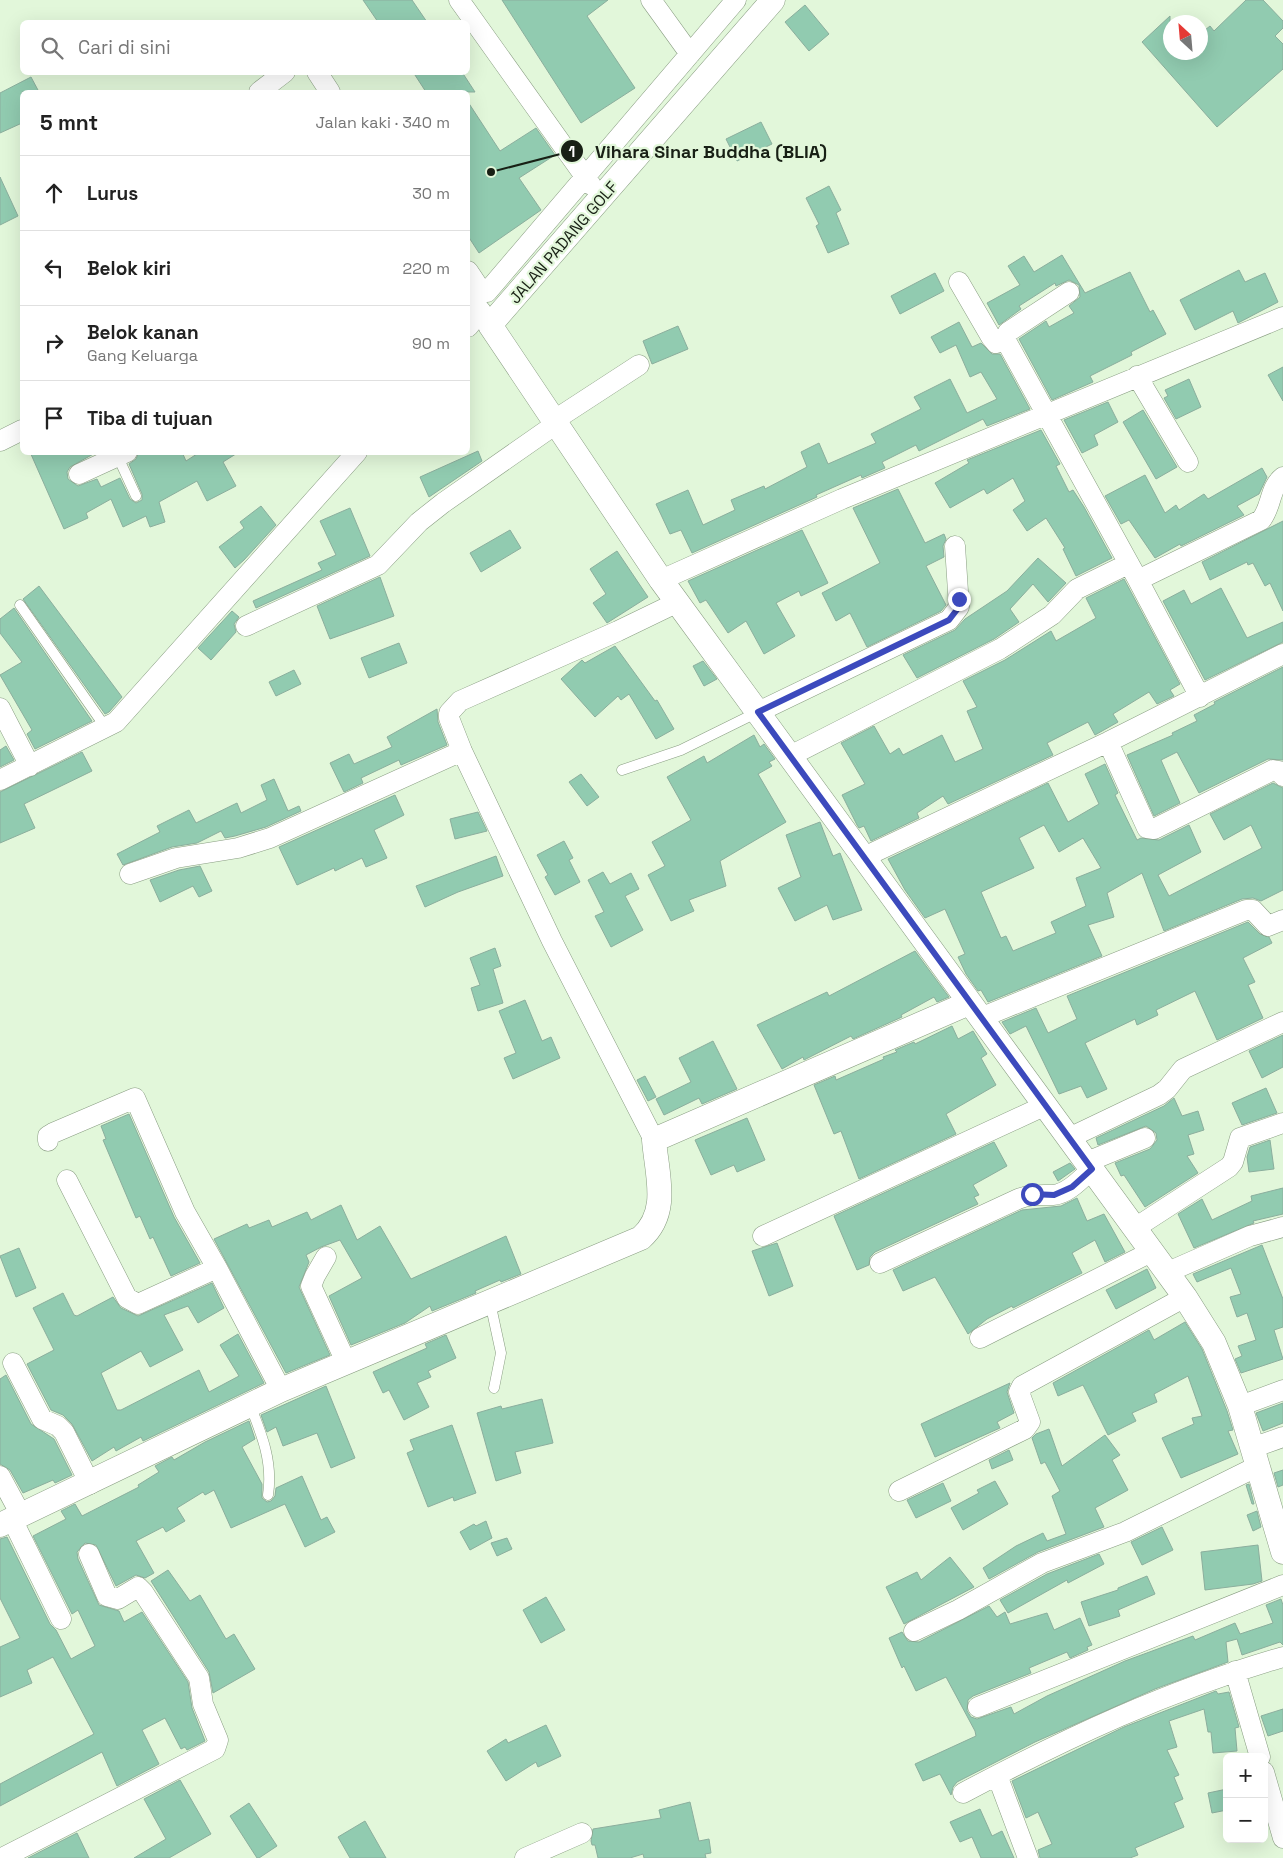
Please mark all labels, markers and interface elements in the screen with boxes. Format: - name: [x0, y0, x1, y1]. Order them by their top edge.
- north arrow: [1163, 15, 1208, 60]
- search box: [20, 20, 470, 75]
- icon: search: [38, 34, 66, 62]
- text: Cari di sini: [78, 35, 171, 60]
- text: 5 mnt: [40, 109, 98, 136]
- text: Jalan kaki · 340 m: [316, 112, 450, 133]
- callout: Vihara Sinar Buddha (BLIA): [560, 135, 837, 168]
- text: Vihara Sinar Buddha (BLIA): [595, 140, 827, 163]
- text: 1: [569, 142, 575, 161]
- street label: JALAN PADANG GOLF: [504, 176, 623, 308]
- icon: ahead: [40, 179, 68, 207]
- text: Lurus: [87, 181, 138, 206]
- text: 30 m: [412, 183, 450, 204]
- icon: left: [40, 254, 68, 282]
- text: Belok kiri: [87, 256, 171, 281]
- text: 220 m: [403, 258, 450, 279]
- text: Belok kanan: [87, 320, 199, 345]
- icon: right: [40, 329, 68, 357]
- text: 90 m: [412, 333, 450, 354]
- text: Gang Keluarga: [87, 345, 198, 366]
- icon: arrive: [40, 404, 68, 432]
- text: Tiba di tujuan: [87, 406, 213, 431]
- route end: [948, 588, 971, 611]
- route start: [1021, 1183, 1044, 1206]
- map controls: [1223, 1753, 1268, 1843]
- button: +: [1223, 1753, 1268, 1798]
- button: −: [1223, 1798, 1268, 1843]

